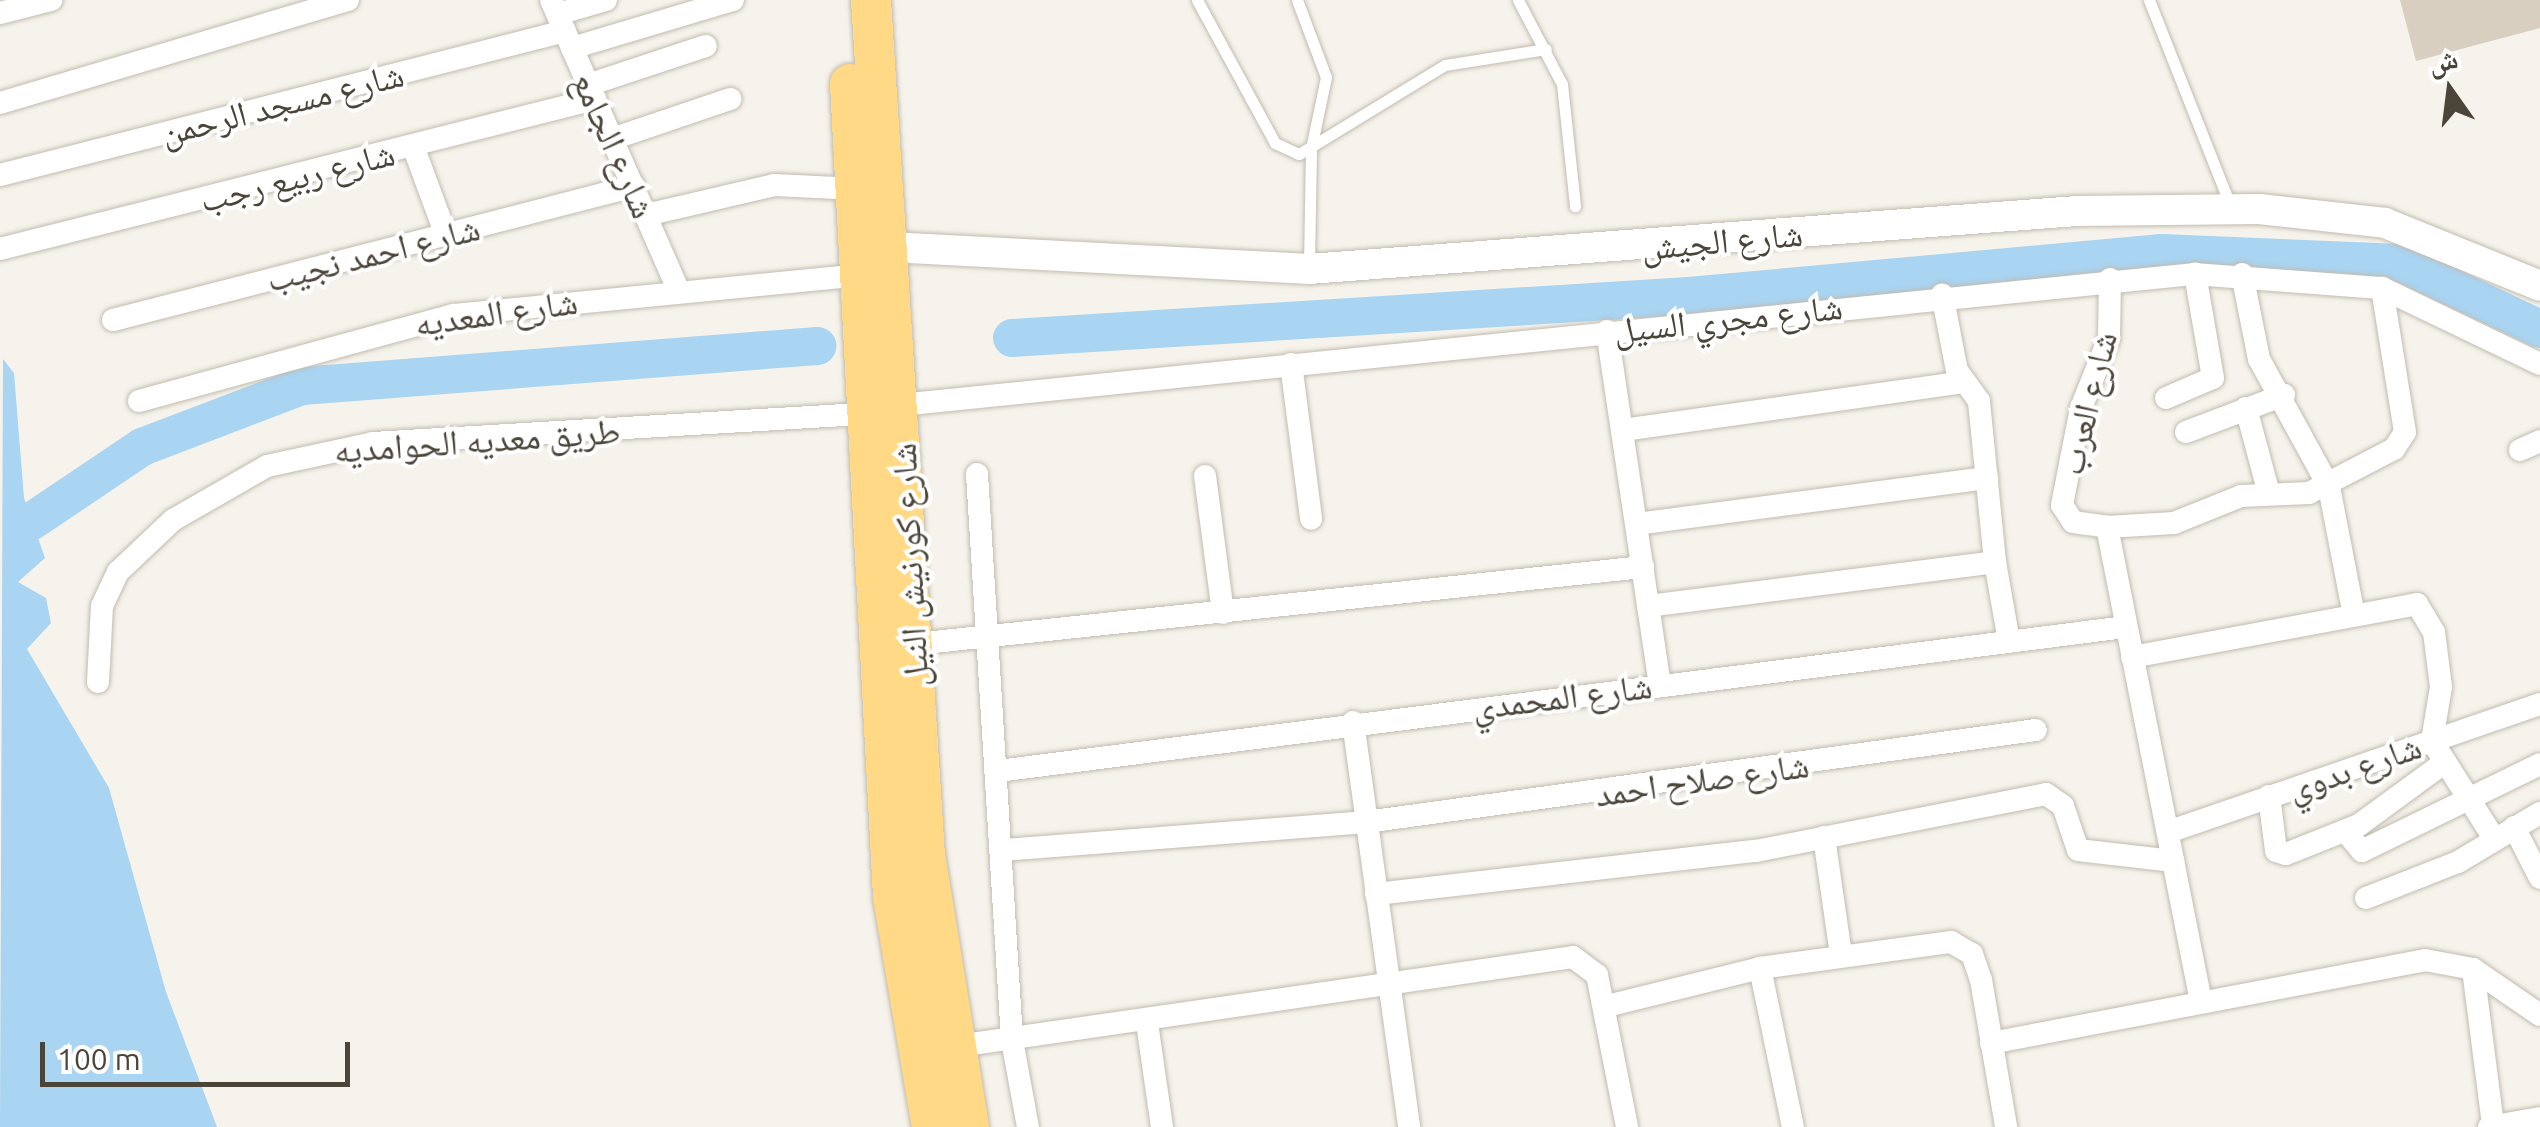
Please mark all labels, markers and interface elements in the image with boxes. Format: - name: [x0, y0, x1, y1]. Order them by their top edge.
- north arrow: [2400, 40, 2500, 140]
- text: ش: [2424, 42, 2461, 79]
- street label: شارع مسجد الرحمن: [156, 53, 408, 153]
- street label: شارع الجامع: [564, 66, 666, 224]
- street label: شارع ربيع رجب: [195, 132, 399, 220]
- street label: شارع احمد نجيب: [262, 206, 484, 300]
- street label: شارع الجيش: [1640, 212, 1804, 268]
- street label: شارع المعديه: [412, 280, 580, 344]
- street label: شارع مجري السيل: [1612, 285, 1844, 351]
- street label: شارع العرب: [2049, 327, 2125, 479]
- street label: طريق معديه الحوامديه: [333, 409, 621, 471]
- street label: شارع كورنيش النيل: [882, 442, 936, 688]
- street label: شارع المحمدي: [1470, 664, 1654, 728]
- street label: شارع بدوي: [2282, 725, 2426, 809]
- street label: شارع صلاح احمد: [1592, 743, 1812, 815]
- scale bar: [45, 1022, 355, 1084]
- text: 100 m: [57, 1042, 141, 1076]

